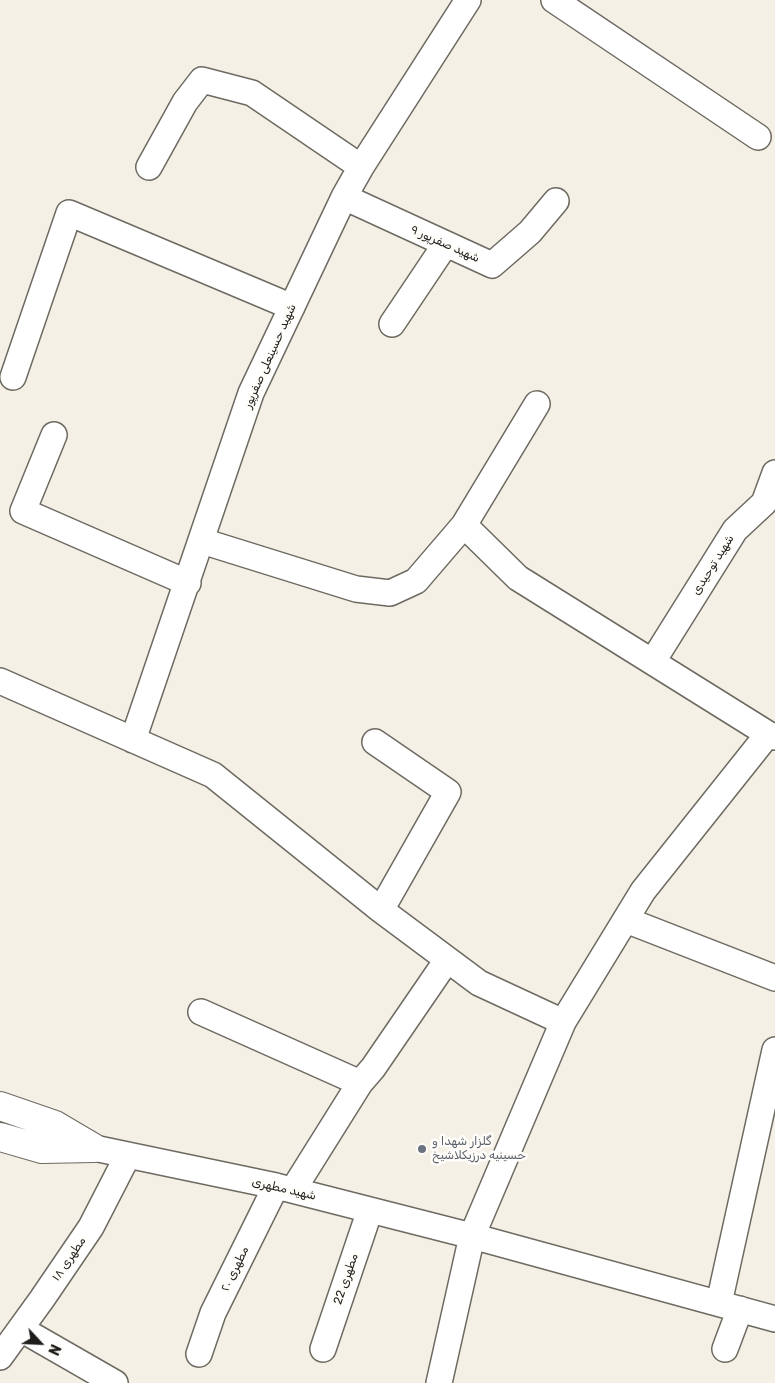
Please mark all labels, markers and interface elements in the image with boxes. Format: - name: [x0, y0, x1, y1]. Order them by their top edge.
- street label: شهید صفرپور ۹: [408, 222, 482, 266]
- street label: شهید حسینعلی صفرپور: [241, 302, 299, 410]
- street label: شهید توحیدی: [689, 532, 737, 598]
- place label: گلزار شهدا و حسینیه درزیکلاشیخ: [432, 1135, 526, 1163]
- marker: گلزار شهدا و حسینیه درزیکلاشیخ: [416, 1143, 428, 1155]
- street label: شهید مطهری: [250, 1175, 318, 1203]
- street label: مطهری ۱۸: [49, 1234, 89, 1284]
- street label: مطهری ۲۰: [218, 1244, 252, 1294]
- street label: مطهری 22: [331, 1252, 361, 1306]
- north arrow: [15, 1318, 65, 1368]
- text: N: [44, 1341, 64, 1358]

